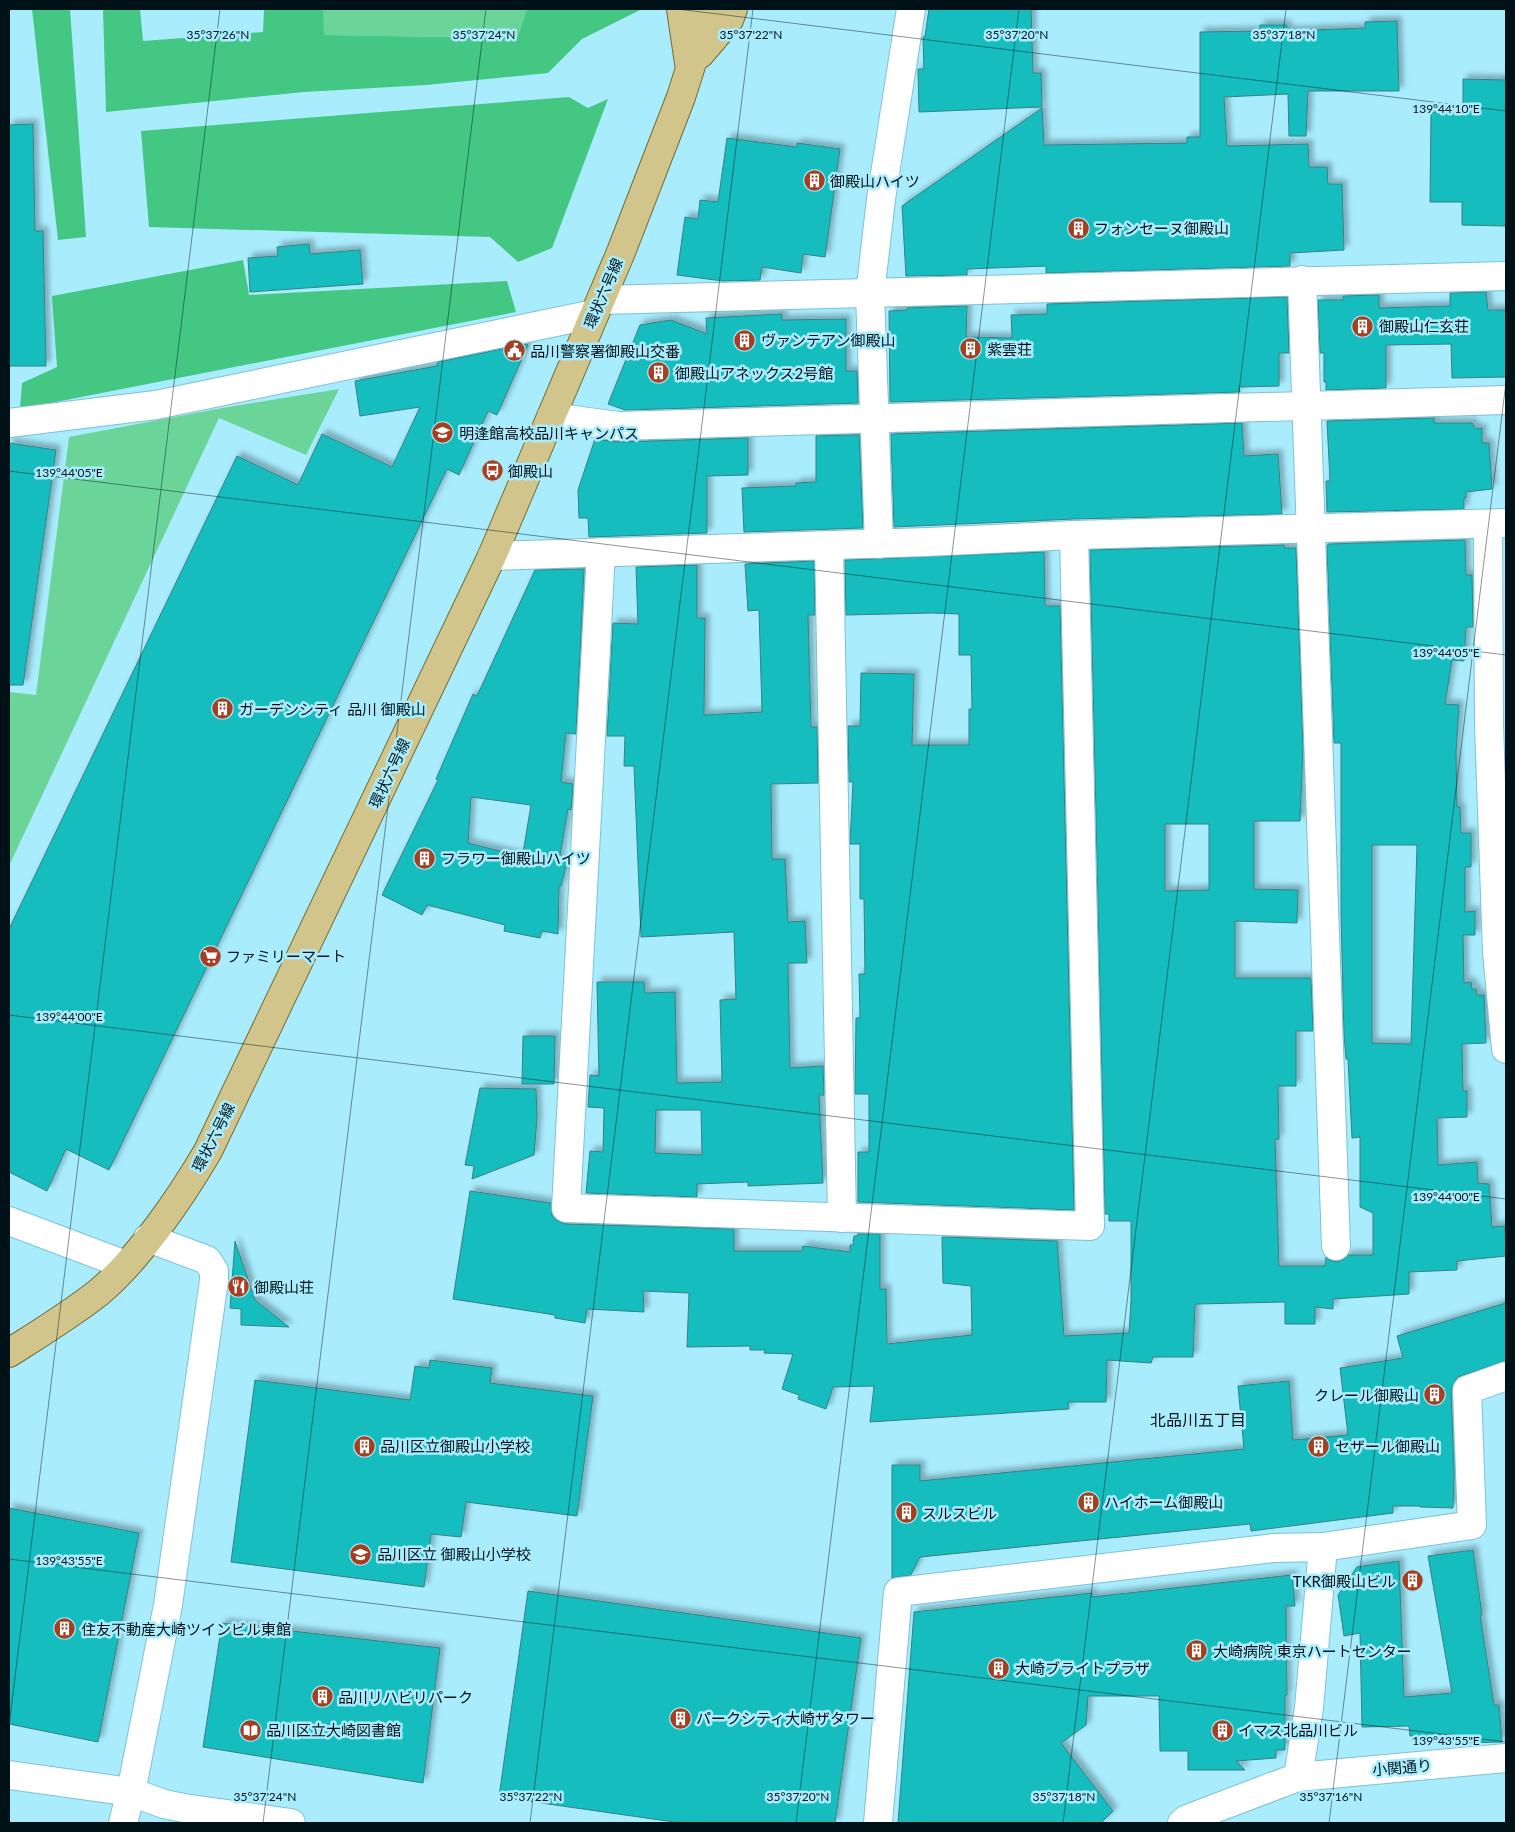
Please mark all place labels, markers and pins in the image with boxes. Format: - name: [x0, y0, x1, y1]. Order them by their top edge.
- building icon: 御殿山ハイツ: [802, 169, 826, 193]
- place label: 御殿山ハイツ: [830, 172, 920, 190]
- building icon: フォンセーヌ御殿山: [1066, 216, 1090, 240]
- place label: フォンセーヌ御殿山: [1094, 219, 1229, 237]
- building icon: 御殿山仁玄荘: [1351, 314, 1375, 338]
- place label: 御殿山仁玄荘: [1379, 317, 1469, 335]
- building icon: ヴァンテアン御殿山: [733, 328, 757, 352]
- place label: ヴァンテアン御殿山: [761, 331, 895, 349]
- building icon: 紫雲荘: [959, 337, 983, 361]
- public building icon: 品川警察署御殿山交番: [502, 339, 526, 363]
- place label: 紫雲荘: [987, 340, 1032, 358]
- place label: 品川警察署御殿山交番: [530, 342, 680, 360]
- building icon: 御殿山アネックス2号館: [647, 361, 671, 385]
- place label: 御殿山アネックス2号館: [675, 364, 833, 382]
- school or university icon: 明逢館高校品川キャンパス: [431, 421, 455, 445]
- place label: 明逢館高校品川キャンパス: [459, 424, 639, 442]
- bus stop icon: 御殿山: [480, 459, 504, 483]
- place label: 御殿山: [508, 462, 553, 480]
- building icon: ガーデンシティ 品川 御殿山: [211, 697, 235, 721]
- place label: ガーデンシティ 品川 御殿山: [239, 700, 426, 718]
- building icon: フラワー御殿山ハイツ: [413, 846, 437, 870]
- place label: フラワー御殿山ハイツ: [441, 849, 591, 867]
- supermarket icon: ファミリーマート: [198, 944, 222, 968]
- place label: ファミリーマート: [226, 947, 346, 965]
- restaurant icon: 御殿山荘: [226, 1275, 250, 1299]
- place label: 御殿山荘: [254, 1278, 314, 1296]
- building icon: クレール御殿山: [1423, 1383, 1447, 1407]
- place label: クレール御殿山: [1314, 1386, 1419, 1404]
- building icon: 品川区立御殿山小学校: [352, 1434, 376, 1458]
- building icon: セザール御殿山: [1307, 1434, 1331, 1458]
- place label: 品川区立御殿山小学校: [380, 1437, 530, 1455]
- place label: セザール御殿山: [1335, 1437, 1440, 1455]
- building icon: ハイホーム御殿山: [1076, 1490, 1100, 1514]
- place label: ハイホーム御殿山: [1104, 1493, 1223, 1511]
- building icon: スルスビル: [894, 1501, 918, 1525]
- place label: スルスビル: [922, 1504, 997, 1522]
- school or university icon: 品川区立 御殿山小学校: [349, 1542, 373, 1566]
- place label: 品川区立 御殿山小学校: [377, 1545, 531, 1563]
- building icon: TKR御殿山ビル: [1400, 1569, 1424, 1593]
- place label: TKR御殿山ビル: [1293, 1572, 1396, 1590]
- building icon: 住友不動産大崎ツインビル東館: [53, 1617, 77, 1641]
- place label: 住友不動産大崎ツインビル東館: [81, 1620, 291, 1638]
- building icon: 大崎病院 東京ハートセンター: [1185, 1639, 1209, 1663]
- place label: 大崎病院 東京ハートセンター: [1213, 1642, 1412, 1660]
- building icon: 大崎ブライトプラザ: [987, 1656, 1011, 1680]
- place label: 大崎ブライトプラザ: [1015, 1659, 1150, 1677]
- building icon: 品川リハビリパーク: [310, 1685, 334, 1709]
- place label: 品川リハビリパーク: [338, 1688, 473, 1706]
- building icon: パークシティ大崎ザタワー: [668, 1706, 692, 1730]
- place label: パークシティ大崎ザタワー: [696, 1709, 875, 1727]
- library icon: 品川区立大崎図書館: [238, 1718, 262, 1742]
- building icon: イマス北品川ビル: [1210, 1718, 1234, 1742]
- place label: 品川区立大崎図書館: [266, 1721, 401, 1739]
- place label: イマス北品川ビル: [1238, 1721, 1358, 1739]

